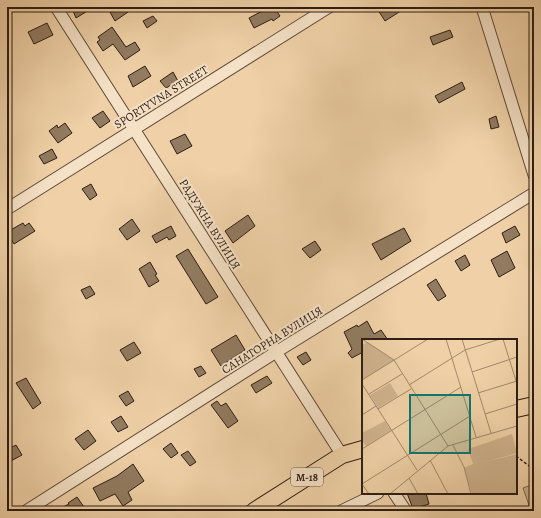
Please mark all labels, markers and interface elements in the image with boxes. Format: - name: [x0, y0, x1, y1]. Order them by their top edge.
- street label: SPORTYVNA STREET: [111, 61, 211, 132]
- street label: РАДУЖНА ВУЛИЦЯ: [176, 176, 244, 272]
- street label: САНАТОРНА ВУЛИЦЯ: [219, 302, 325, 378]
- inset map: [362, 339, 517, 494]
- road number: М-18: [291, 468, 323, 486]

